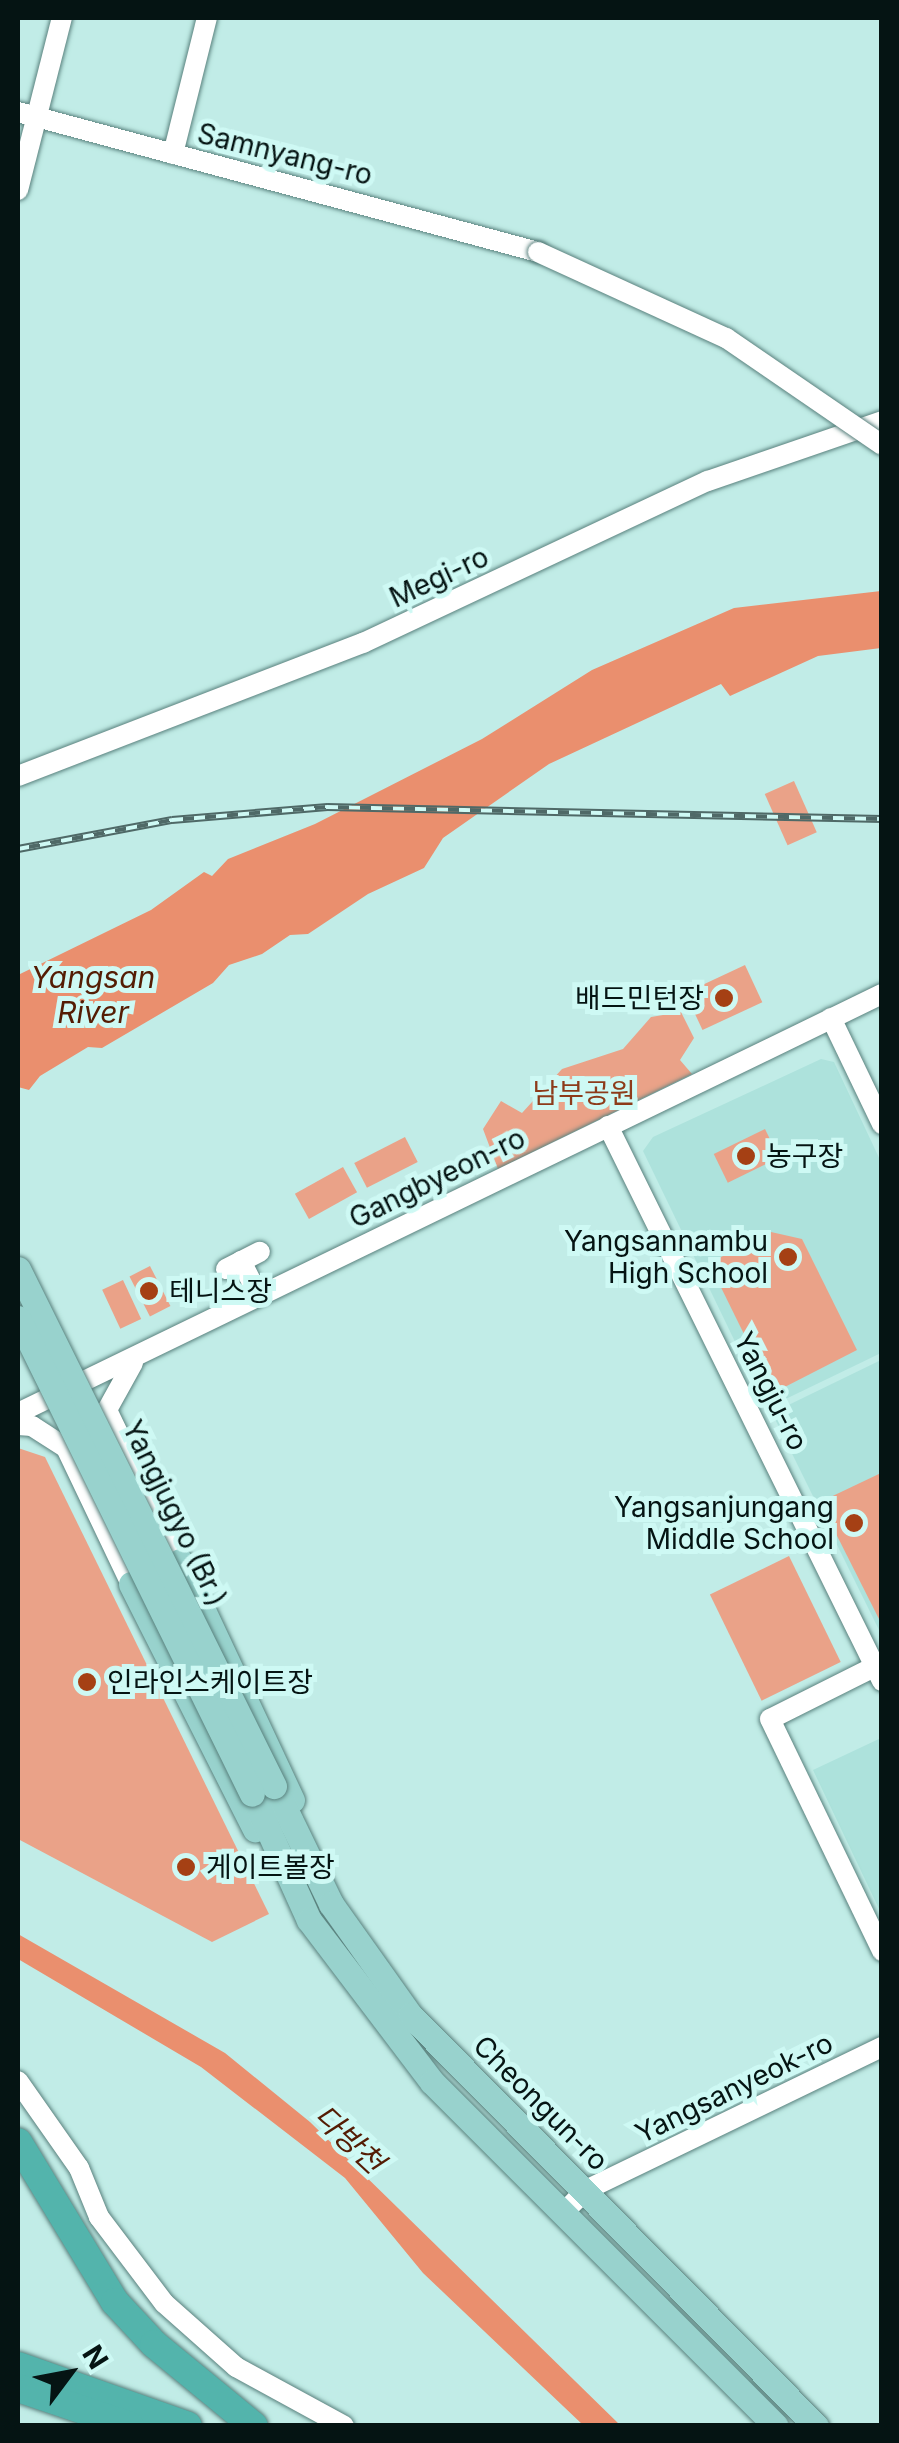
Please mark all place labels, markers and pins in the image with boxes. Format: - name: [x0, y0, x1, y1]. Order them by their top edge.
- place label: 배드민턴장: [575, 981, 704, 1015]
- marker: 배드민턴장: [713, 987, 735, 1009]
- place label: 농구장: [766, 1139, 843, 1173]
- marker: 농구장: [735, 1145, 757, 1167]
- place label: Yangsannambu High School: [564, 1224, 768, 1290]
- marker: Yangsannambu High School: [777, 1246, 799, 1268]
- place label: 테니스장: [169, 1274, 272, 1308]
- marker: 테니스장: [138, 1280, 160, 1302]
- place label: Yangsanjungang Middle School: [614, 1490, 834, 1556]
- marker: Yangsanjungang Middle School: [843, 1512, 865, 1534]
- place label: 인라인스케이트장: [107, 1665, 313, 1699]
- marker: 인라인스케이트장: [76, 1671, 98, 1693]
- place label: 게이트볼장: [206, 1850, 335, 1884]
- marker: 게이트볼장: [175, 1856, 197, 1878]

